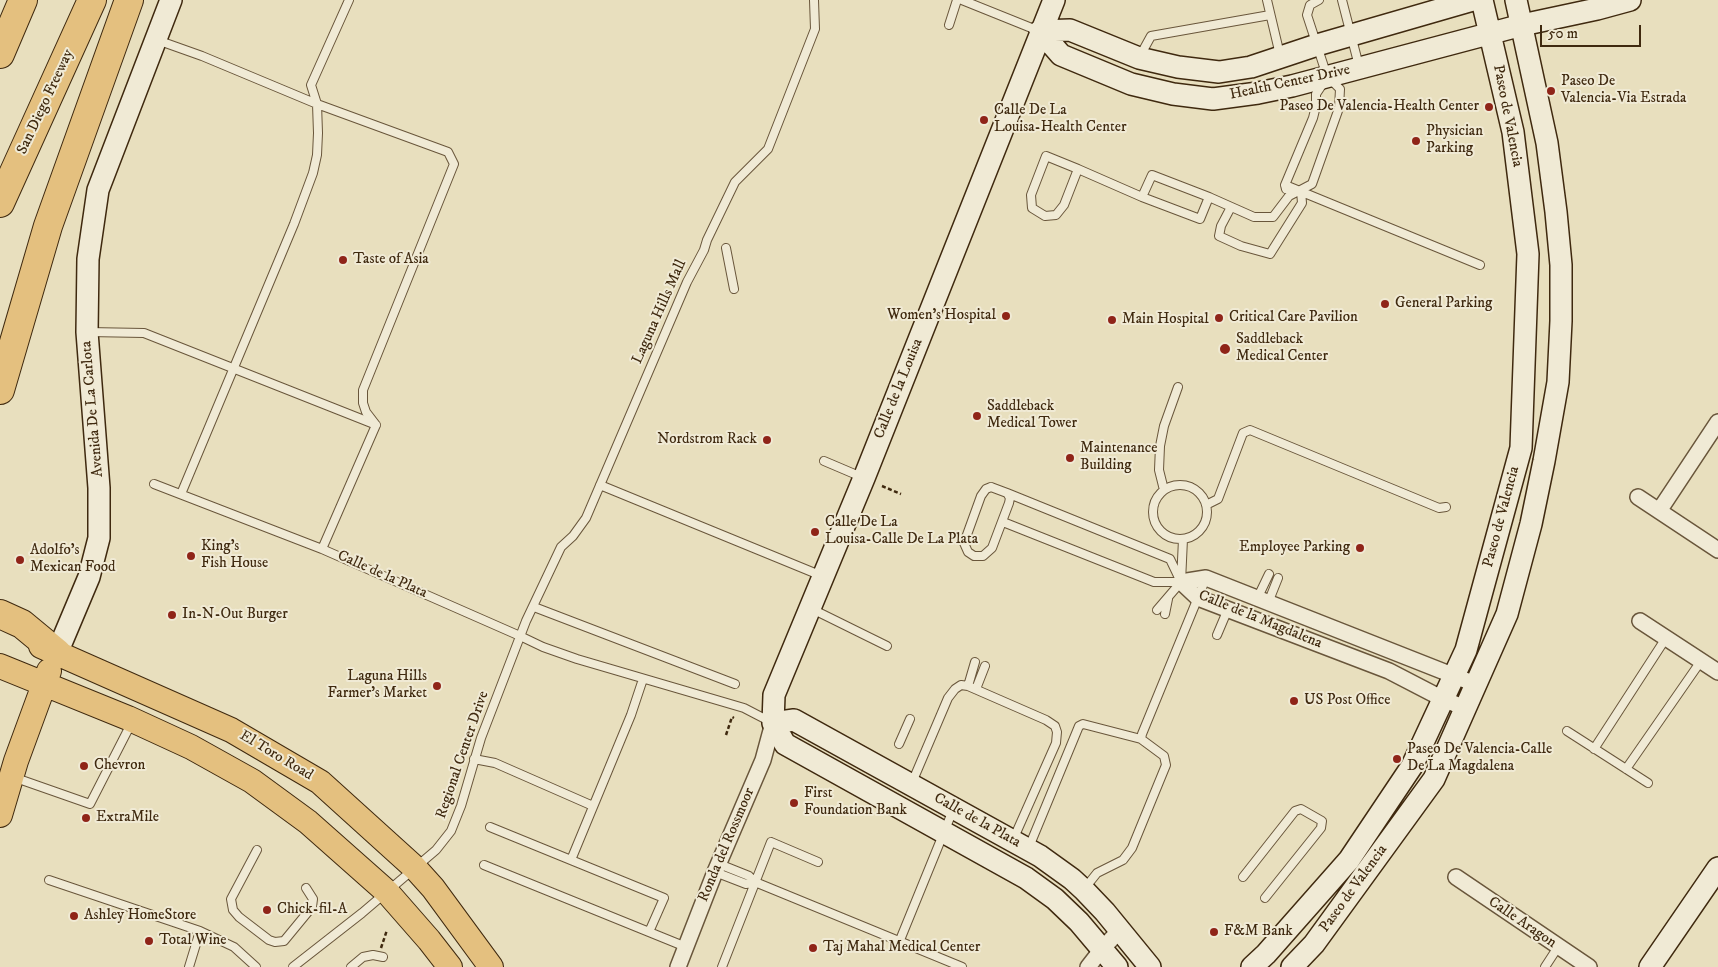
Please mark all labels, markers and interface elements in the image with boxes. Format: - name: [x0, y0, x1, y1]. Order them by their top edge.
- scale bar: [1543, 15, 1644, 47]
- text: 50 m: [1548, 24, 1578, 43]
- street label: San Diego Freeway: [14, 47, 78, 157]
- street label: Health Center Drive: [1228, 61, 1352, 105]
- street label: Paseo de Valencia: [1488, 63, 1526, 169]
- place label: Paseo De Valencia-Via Estrada: [1561, 73, 1686, 108]
- marker: Paseo De Valencia-Via Estrada: [1545, 85, 1557, 97]
- place label: Paseo De Valencia-Health Center: [1280, 98, 1479, 116]
- marker: Paseo De Valencia-Health Center: [1483, 101, 1495, 113]
- place label: Calle De La Louisa-Health Center: [994, 102, 1127, 137]
- marker: Calle De La Louisa-Health Center: [978, 114, 990, 126]
- place label: Physician Parking: [1426, 123, 1483, 158]
- marker: Physician Parking: [1410, 135, 1422, 147]
- place label: Taste of Asia: [353, 251, 429, 269]
- marker: Taste of Asia: [337, 254, 349, 266]
- street label: Laguna Hills Mall: [629, 257, 691, 367]
- place label: General Parking: [1395, 295, 1492, 313]
- marker: General Parking: [1379, 298, 1391, 310]
- place label: Women's Hospital: [887, 307, 996, 325]
- place label: Critical Care Pavilion: [1229, 309, 1358, 327]
- marker: Women's Hospital: [1000, 310, 1012, 322]
- place label: Main Hospital: [1122, 311, 1209, 329]
- marker: Critical Care Pavilion: [1213, 312, 1225, 324]
- marker: Main Hospital: [1106, 314, 1118, 326]
- place label: Saddleback Medical Center: [1236, 331, 1328, 366]
- street label: Calle de la Louisa: [871, 336, 927, 442]
- street label: Avenida De La Carlota: [78, 340, 108, 478]
- marker: Saddleback Medical Center: [1218, 342, 1232, 356]
- place label: Saddleback Medical Tower: [987, 398, 1077, 433]
- marker: Saddleback Medical Tower: [971, 410, 983, 422]
- place label: Nordstrom Rack: [657, 431, 757, 449]
- marker: Nordstrom Rack: [761, 434, 773, 446]
- place label: Maintenance Building: [1080, 440, 1157, 475]
- marker: Maintenance Building: [1064, 452, 1076, 464]
- street label: Paseo de Valencia: [1480, 465, 1524, 569]
- place label: Calle De La Louisa-Calle De La Plata: [825, 514, 978, 549]
- marker: Calle De La Louisa-Calle De La Plata: [809, 526, 821, 538]
- place label: King's Fish House: [201, 538, 268, 573]
- place label: Employee Parking: [1239, 539, 1350, 557]
- place label: Adolfo's Mexican Food: [30, 542, 116, 577]
- marker: Employee Parking: [1354, 542, 1366, 554]
- street label: Calle de la Plata: [334, 547, 430, 603]
- marker: King's Fish House: [185, 550, 197, 562]
- marker: Adolfo's Mexican Food: [14, 554, 26, 566]
- street label: Calle de la Magdalena: [1196, 587, 1324, 653]
- place label: In-N-Out Burger: [182, 606, 288, 624]
- marker: In-N-Out Burger: [166, 609, 178, 621]
- place label: Laguna Hills Farmer's Market: [328, 668, 427, 703]
- marker: Laguna Hills Farmer's Market: [431, 680, 443, 692]
- street label: Regional Center Drive: [433, 689, 493, 821]
- place label: US Post Office: [1304, 692, 1390, 710]
- marker: US Post Office: [1288, 695, 1300, 707]
- street label: El Toro Road: [236, 727, 316, 785]
- place label: Paseo De Valencia-Calle De La Magdalena: [1407, 741, 1552, 776]
- marker: Paseo De Valencia-Calle De La Magdalena: [1391, 753, 1403, 765]
- place label: Chevron: [94, 757, 145, 775]
- marker: Chevron: [78, 760, 90, 772]
- street label: Ronda del Rossmoor: [695, 785, 759, 905]
- place label: First Foundation Bank: [804, 785, 907, 820]
- street label: Calle de la Plata: [930, 790, 1024, 852]
- marker: First Foundation Bank: [788, 797, 800, 809]
- place label: ExtraMile: [96, 809, 159, 827]
- marker: ExtraMile: [80, 812, 92, 824]
- street label: Paseo de Valencia: [1316, 842, 1392, 936]
- street label: Calle Aragon: [1484, 894, 1560, 952]
- place label: Chick-fil-A: [277, 901, 347, 919]
- marker: Chick-fil-A: [261, 904, 273, 916]
- place label: Ashley HomeStore: [84, 907, 196, 925]
- marker: Ashley HomeStore: [68, 910, 80, 922]
- place label: F&M Bank: [1224, 923, 1293, 941]
- marker: F&M Bank: [1208, 926, 1220, 938]
- place label: Total Wine: [159, 932, 227, 950]
- marker: Total Wine: [143, 935, 155, 947]
- place label: Taj Mahal Medical Center: [823, 939, 980, 957]
- marker: Taj Mahal Medical Center: [807, 942, 819, 954]

